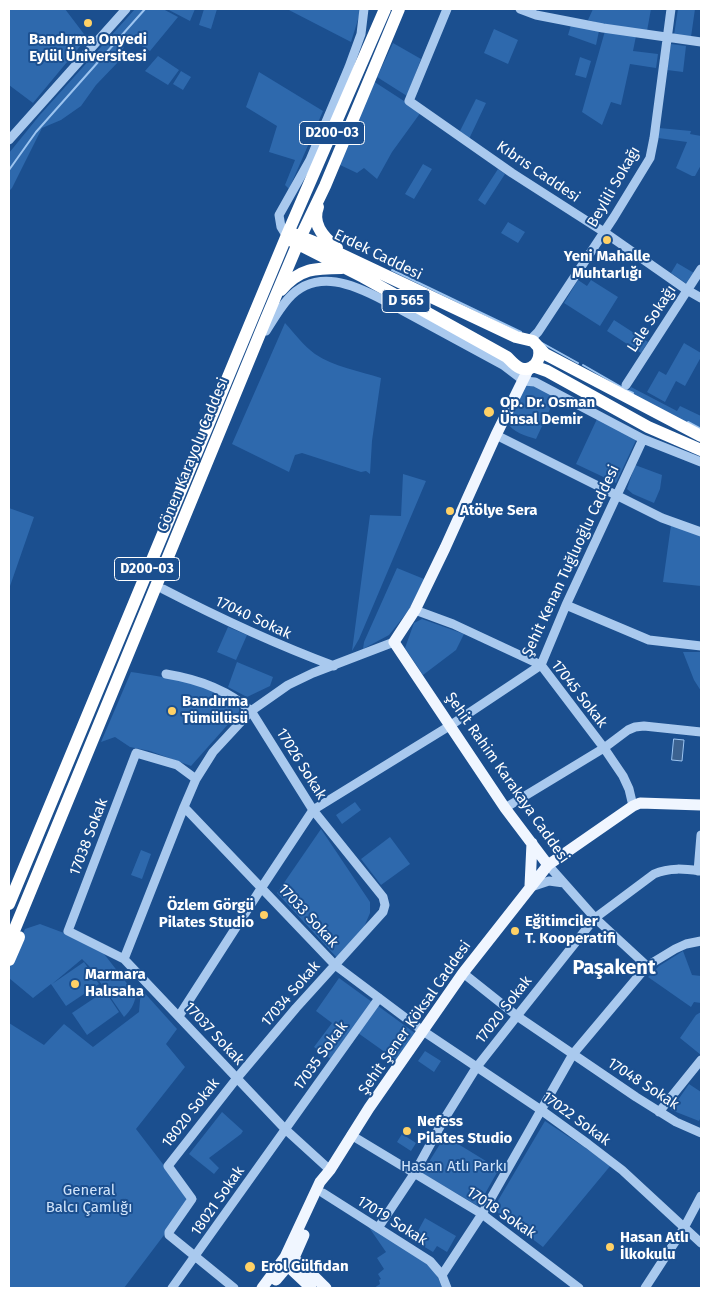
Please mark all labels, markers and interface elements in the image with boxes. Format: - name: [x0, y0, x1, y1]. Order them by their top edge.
- marker: Bandırma Onyedi Eylül Üniversitesi: [82, 17, 94, 29]
- place label: Bandırma Onyedi Eylül Üniversitesi: [29, 31, 147, 66]
- road number: D200-03: [300, 122, 364, 144]
- street label: Kıbrıs Caddesi: [493, 137, 583, 207]
- street label: Beylili Sokağı: [584, 143, 644, 231]
- street label: Erdek Caddesi: [331, 226, 425, 284]
- marker: Yeni Mahalle Muhtarlığı: [601, 234, 613, 246]
- place label: Yeni Mahalle Muhtarlığı: [564, 248, 650, 283]
- street label: Lale Sokağı: [624, 282, 680, 356]
- road number: D 565: [382, 290, 430, 312]
- street label: Gönen Karayolu Caddesi: [154, 375, 232, 535]
- place label: Op. Dr. Osman Ünsal Demir: [500, 394, 595, 429]
- marker: Op. Dr. Osman Ünsal Demir: [482, 405, 496, 419]
- street label: Şehit Kenan Tuğluoğlu Caddesi: [519, 462, 623, 660]
- place label: Atölye Sera: [460, 502, 537, 520]
- marker: Atölye Sera: [444, 505, 456, 517]
- road number: D200-03: [114, 558, 180, 580]
- street label: 17040 Sokak: [212, 593, 294, 643]
- street label: 17045 Sokak: [547, 657, 611, 731]
- street label: Şehit Rahim Karakaya Caddesi: [441, 689, 573, 867]
- place label: Bandırma Tümülüsü: [182, 693, 248, 728]
- marker: Bandırma Tümülüsü: [166, 705, 178, 717]
- street label: 17026 Sokak: [272, 725, 330, 803]
- street label: 17038 Sokak: [66, 796, 112, 878]
- street label: 17033 Sokak: [274, 880, 342, 952]
- place label: Özlem Görgü Pilates Studio: [159, 897, 254, 932]
- marker: Özlem Görgü Pilates Studio: [258, 909, 270, 921]
- place label: Eğitimciler T. Kooperatifi: [525, 913, 616, 948]
- marker: Eğitimciler T. Kooperatifi: [509, 925, 521, 937]
- street label: Şehit Şener Köksal Caddesi: [355, 938, 475, 1098]
- district label: Paşakent: [572, 956, 656, 980]
- street label: 17034 Sokak: [258, 958, 324, 1030]
- place label: Marmara Halısaha: [85, 966, 146, 1001]
- street label: 17020 Sokak: [472, 972, 536, 1048]
- marker: Marmara Halısaha: [69, 978, 81, 990]
- street label: 17037 Sokak: [180, 999, 248, 1069]
- street label: 17035 Sokak: [290, 1018, 352, 1094]
- street label: 17048 Sokak: [604, 1054, 682, 1114]
- street label: 18020 Sokak: [158, 1075, 224, 1151]
- street label: 17022 Sokak: [538, 1088, 614, 1150]
- place label: Nefess Pilates Studio: [417, 1113, 512, 1148]
- marker: Nefess Pilates Studio: [401, 1125, 413, 1137]
- park label: Hasan Atlı Parkı: [401, 1158, 507, 1176]
- street label: 18021 Sokak: [187, 1163, 249, 1239]
- park label: General Balcı Çamlığı: [46, 1182, 132, 1217]
- street label: 17018 Sokak: [463, 1183, 539, 1243]
- street label: 17019 Sokak: [354, 1192, 430, 1250]
- place label: Hasan Atlı İlkokulu: [620, 1229, 689, 1264]
- marker: Hasan Atlı İlkokulu: [604, 1241, 616, 1253]
- place label: Erol Gülfidan: [261, 1258, 349, 1276]
- marker: Erol Gülfidan: [243, 1260, 257, 1274]

